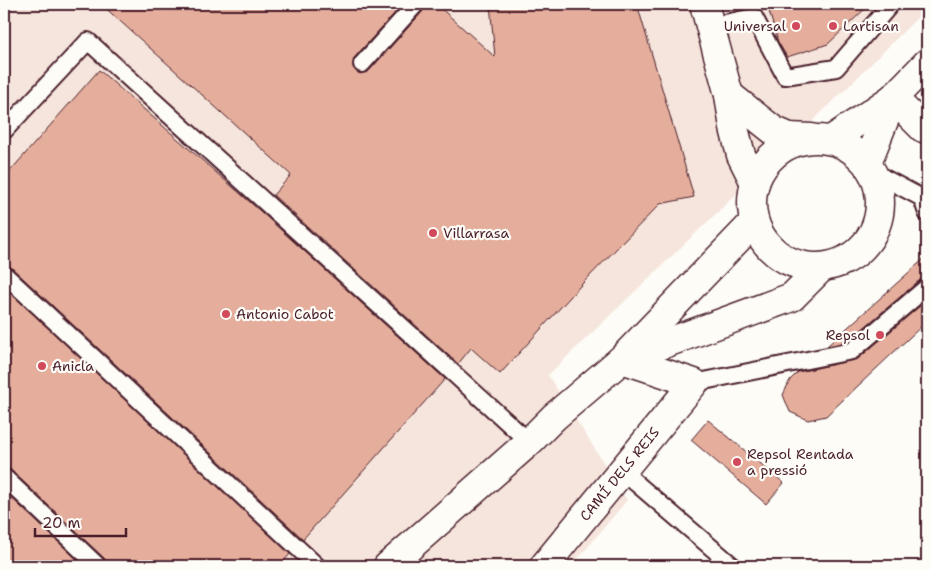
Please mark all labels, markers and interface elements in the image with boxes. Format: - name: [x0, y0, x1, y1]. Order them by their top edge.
- place label: Universal: [724, 17, 787, 35]
- place label: Lartisan: [843, 17, 899, 35]
- marker: Universal: [790, 20, 802, 32]
- marker: Lartisan: [827, 20, 839, 32]
- place label: Villarrasa: [443, 224, 510, 242]
- marker: Villarrasa: [427, 227, 439, 239]
- place label: Antonio Cabot: [236, 305, 334, 323]
- marker: Antonio Cabot: [220, 308, 232, 320]
- place label: Repsol: [826, 326, 871, 344]
- marker: Repsol: [874, 329, 886, 341]
- place label: Anicla: [52, 357, 94, 375]
- marker: Anicla: [36, 360, 48, 372]
- street label: CAMÍ DELS REIS: [576, 423, 663, 525]
- place label: Repsol Rentada a pressió: [747, 445, 854, 479]
- marker: Repsol Rentada a pressió: [731, 456, 743, 468]
- scale bar: [35, 505, 126, 537]
- text: 20 m: [42, 513, 81, 533]

